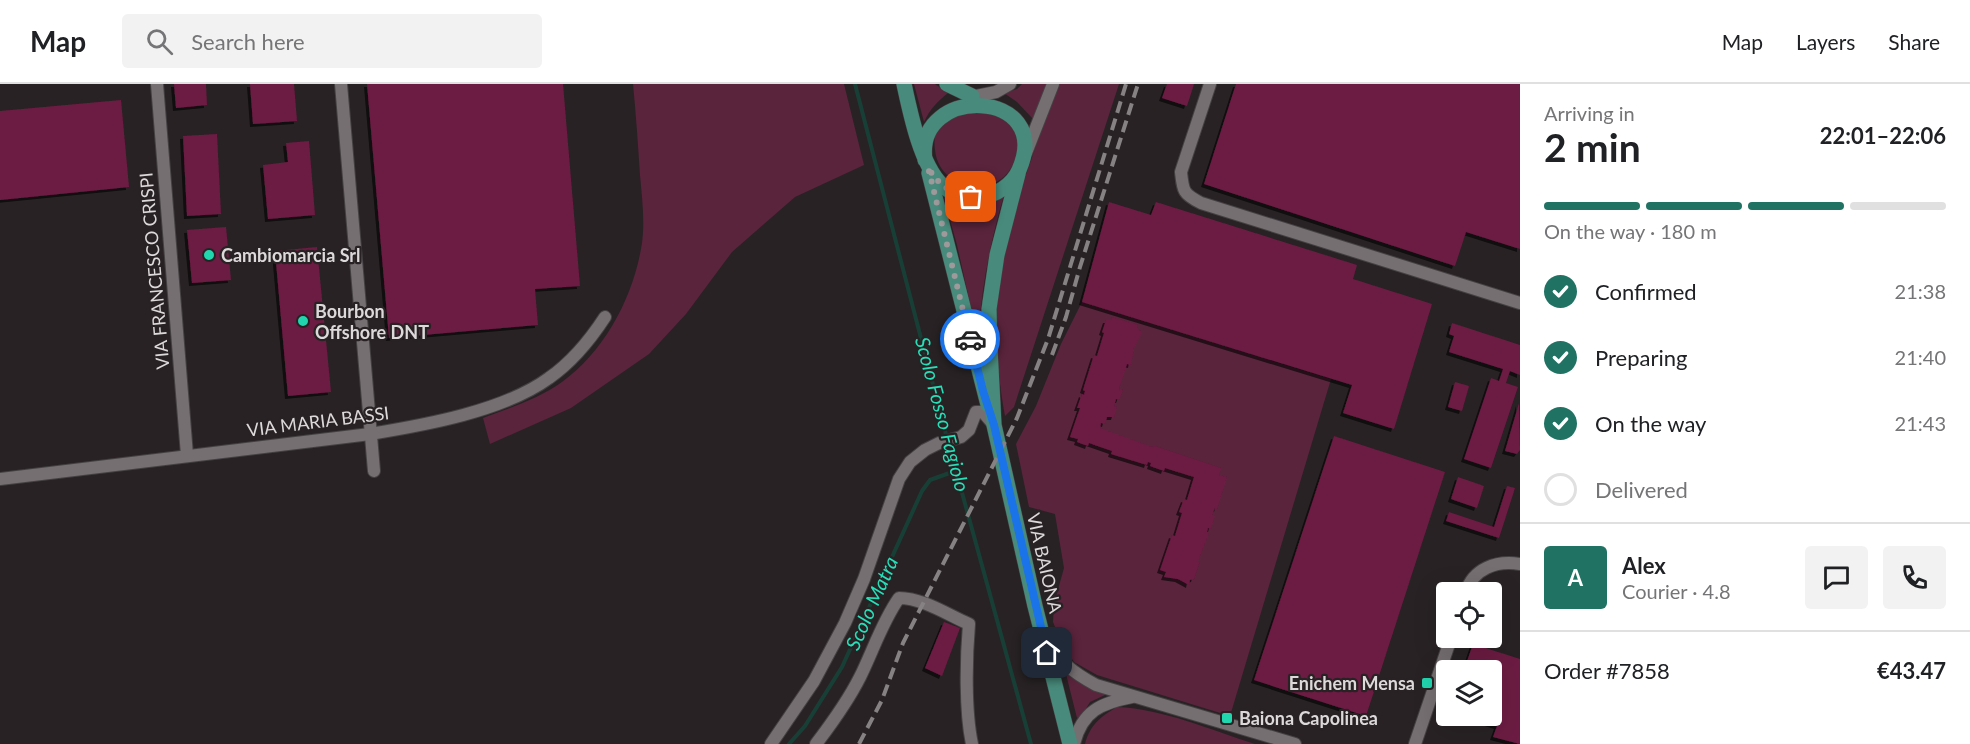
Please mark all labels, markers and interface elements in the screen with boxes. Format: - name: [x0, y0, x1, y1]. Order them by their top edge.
- search box: [122, 14, 542, 68]
- text: Map: [30, 24, 86, 58]
- icon: search: [143, 25, 176, 58]
- text: Search here: [191, 28, 305, 55]
- text: Map: [1722, 29, 1763, 54]
- text: Layers: [1796, 29, 1855, 54]
- text: Share: [1888, 29, 1940, 54]
- text: Arriving in: [1544, 101, 1635, 125]
- text: 22:01–22:06: [1820, 122, 1946, 149]
- text: 2 min: [1544, 124, 1641, 170]
- pin: [945, 171, 996, 222]
- street label: VIA FRANCESCO CRISPI: [134, 172, 174, 370]
- icon: bag: [954, 180, 987, 213]
- text: On the way · 180 m: [1544, 219, 1717, 243]
- place label: Cambiomarcia Srl: [221, 244, 361, 266]
- marker: Cambiomarcia Srl: [202, 248, 216, 262]
- icon: check: [1544, 275, 1577, 308]
- text: Confirmed: [1595, 278, 1697, 305]
- text: 21:38: [1895, 279, 1946, 303]
- place label: Bourbon Offshore DNT: [315, 300, 429, 343]
- courier: [940, 309, 1000, 369]
- marker: Bourbon Offshore DNT: [296, 314, 310, 328]
- icon: car: [954, 323, 987, 356]
- water label: Scolo Fosso Fagiolo: [911, 334, 975, 494]
- icon: check: [1544, 341, 1577, 374]
- text: Preparing: [1595, 344, 1687, 371]
- text: 21:40: [1895, 345, 1946, 369]
- street label: VIA MARIA BASSI: [246, 401, 390, 441]
- icon: check: [1544, 407, 1577, 440]
- text: On the way: [1595, 410, 1706, 437]
- text: 21:43: [1895, 411, 1946, 435]
- text: Delivered: [1595, 476, 1688, 503]
- street label: VIA BAIONA: [1023, 511, 1067, 616]
- button: chat: [1805, 546, 1868, 609]
- button: phone: [1883, 546, 1946, 609]
- text: Alex: [1622, 552, 1666, 579]
- water label: Scolo Matra: [840, 553, 902, 653]
- text: A: [1568, 564, 1583, 591]
- text: Courier · 4.8: [1622, 579, 1731, 603]
- map controls: [1436, 582, 1502, 726]
- button: locate: [1436, 582, 1502, 648]
- pin: [1021, 627, 1072, 678]
- icon: home: [1030, 636, 1063, 669]
- text: Order #7858: [1544, 657, 1670, 684]
- text: €43.47: [1877, 657, 1946, 684]
- button: layers: [1436, 660, 1502, 726]
- place label: Enichem Mensa: [1289, 672, 1415, 694]
- marker: Enichem Mensa: [1420, 676, 1434, 690]
- place label: Baiona Capolinea: [1239, 707, 1378, 729]
- marker: Baiona Capolinea: [1220, 711, 1234, 725]

